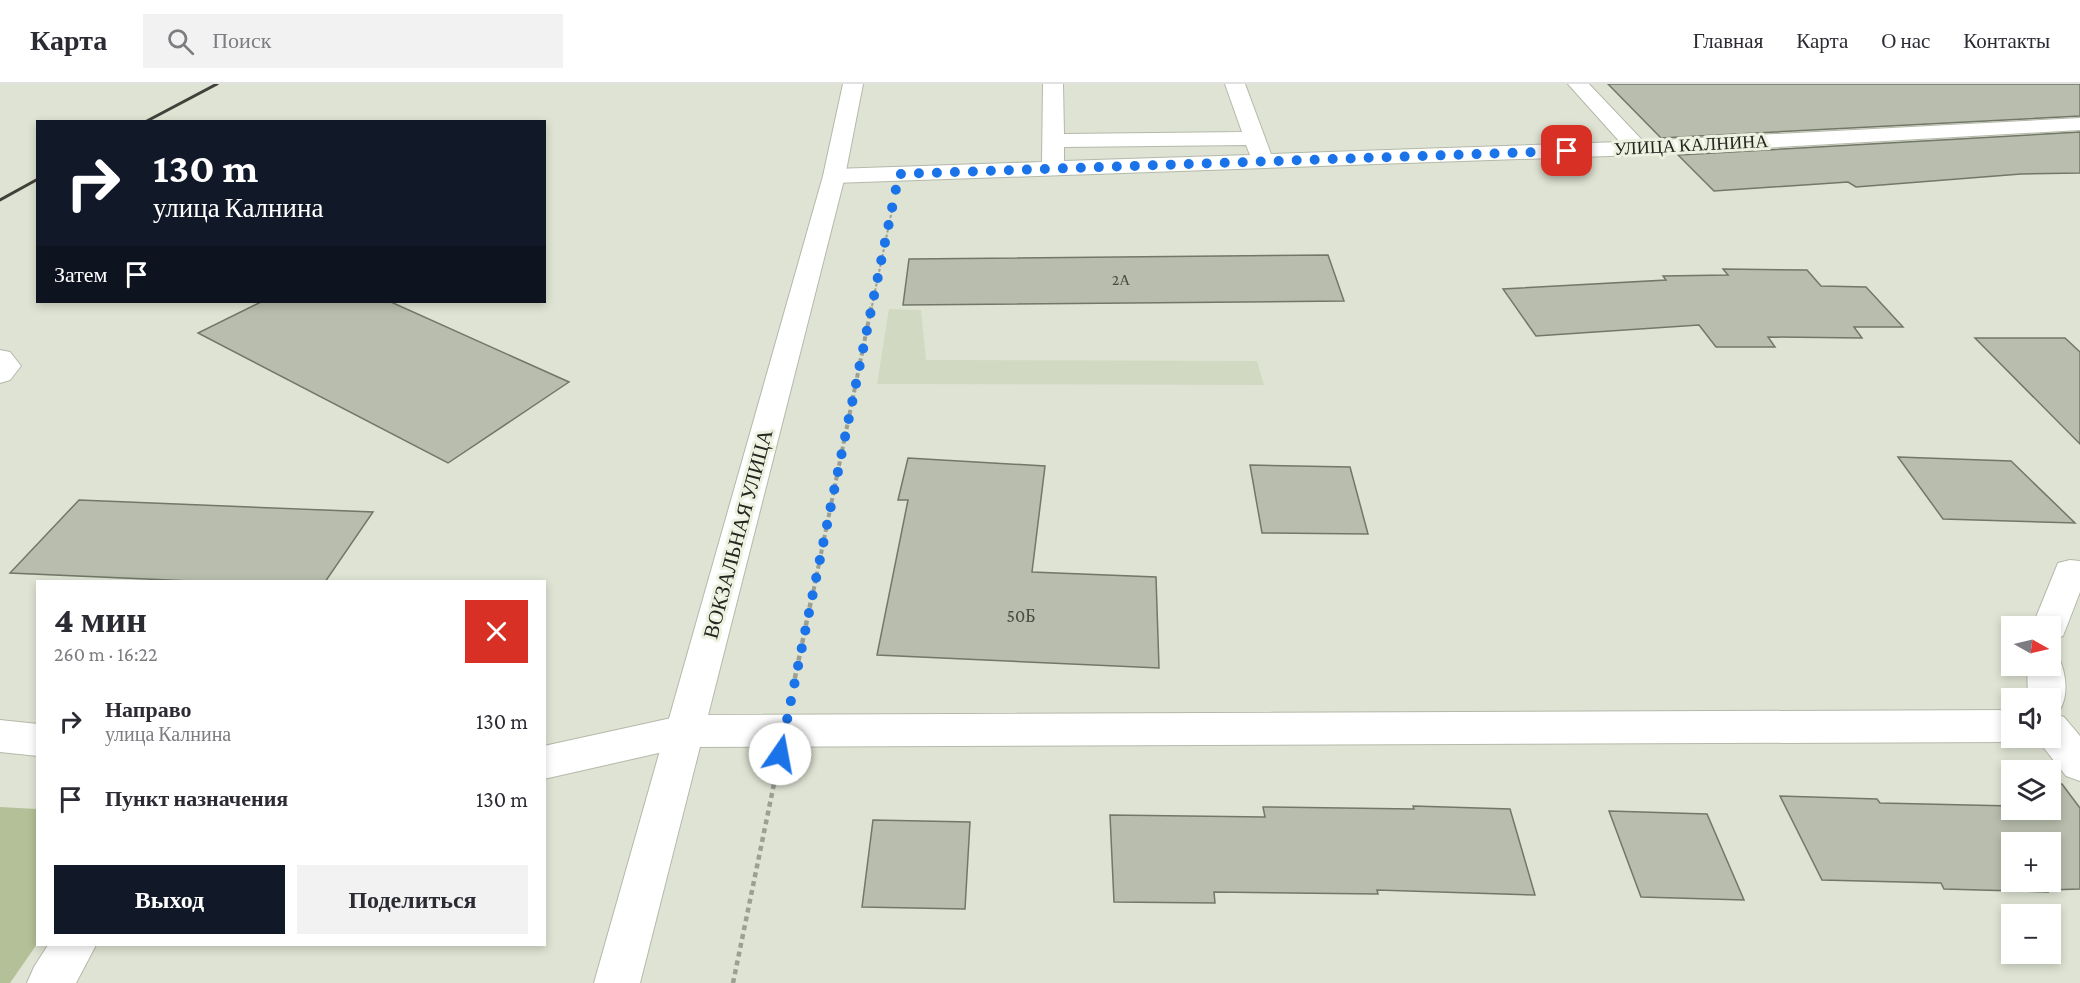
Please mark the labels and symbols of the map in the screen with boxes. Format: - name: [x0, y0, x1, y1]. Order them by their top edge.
- pin: [1541, 125, 1592, 176]
- street label: УЛИЦА КАЛНИНА: [1613, 131, 1769, 159]
- house number: 2А: [1112, 272, 1130, 288]
- street label: ВОКЗАЛЬНАЯ УЛИЦА: [698, 426, 778, 641]
- house number: 50Б: [1006, 606, 1036, 626]
- north arrow: [2001, 616, 2061, 676]
- position arrow: [748, 722, 812, 786]

